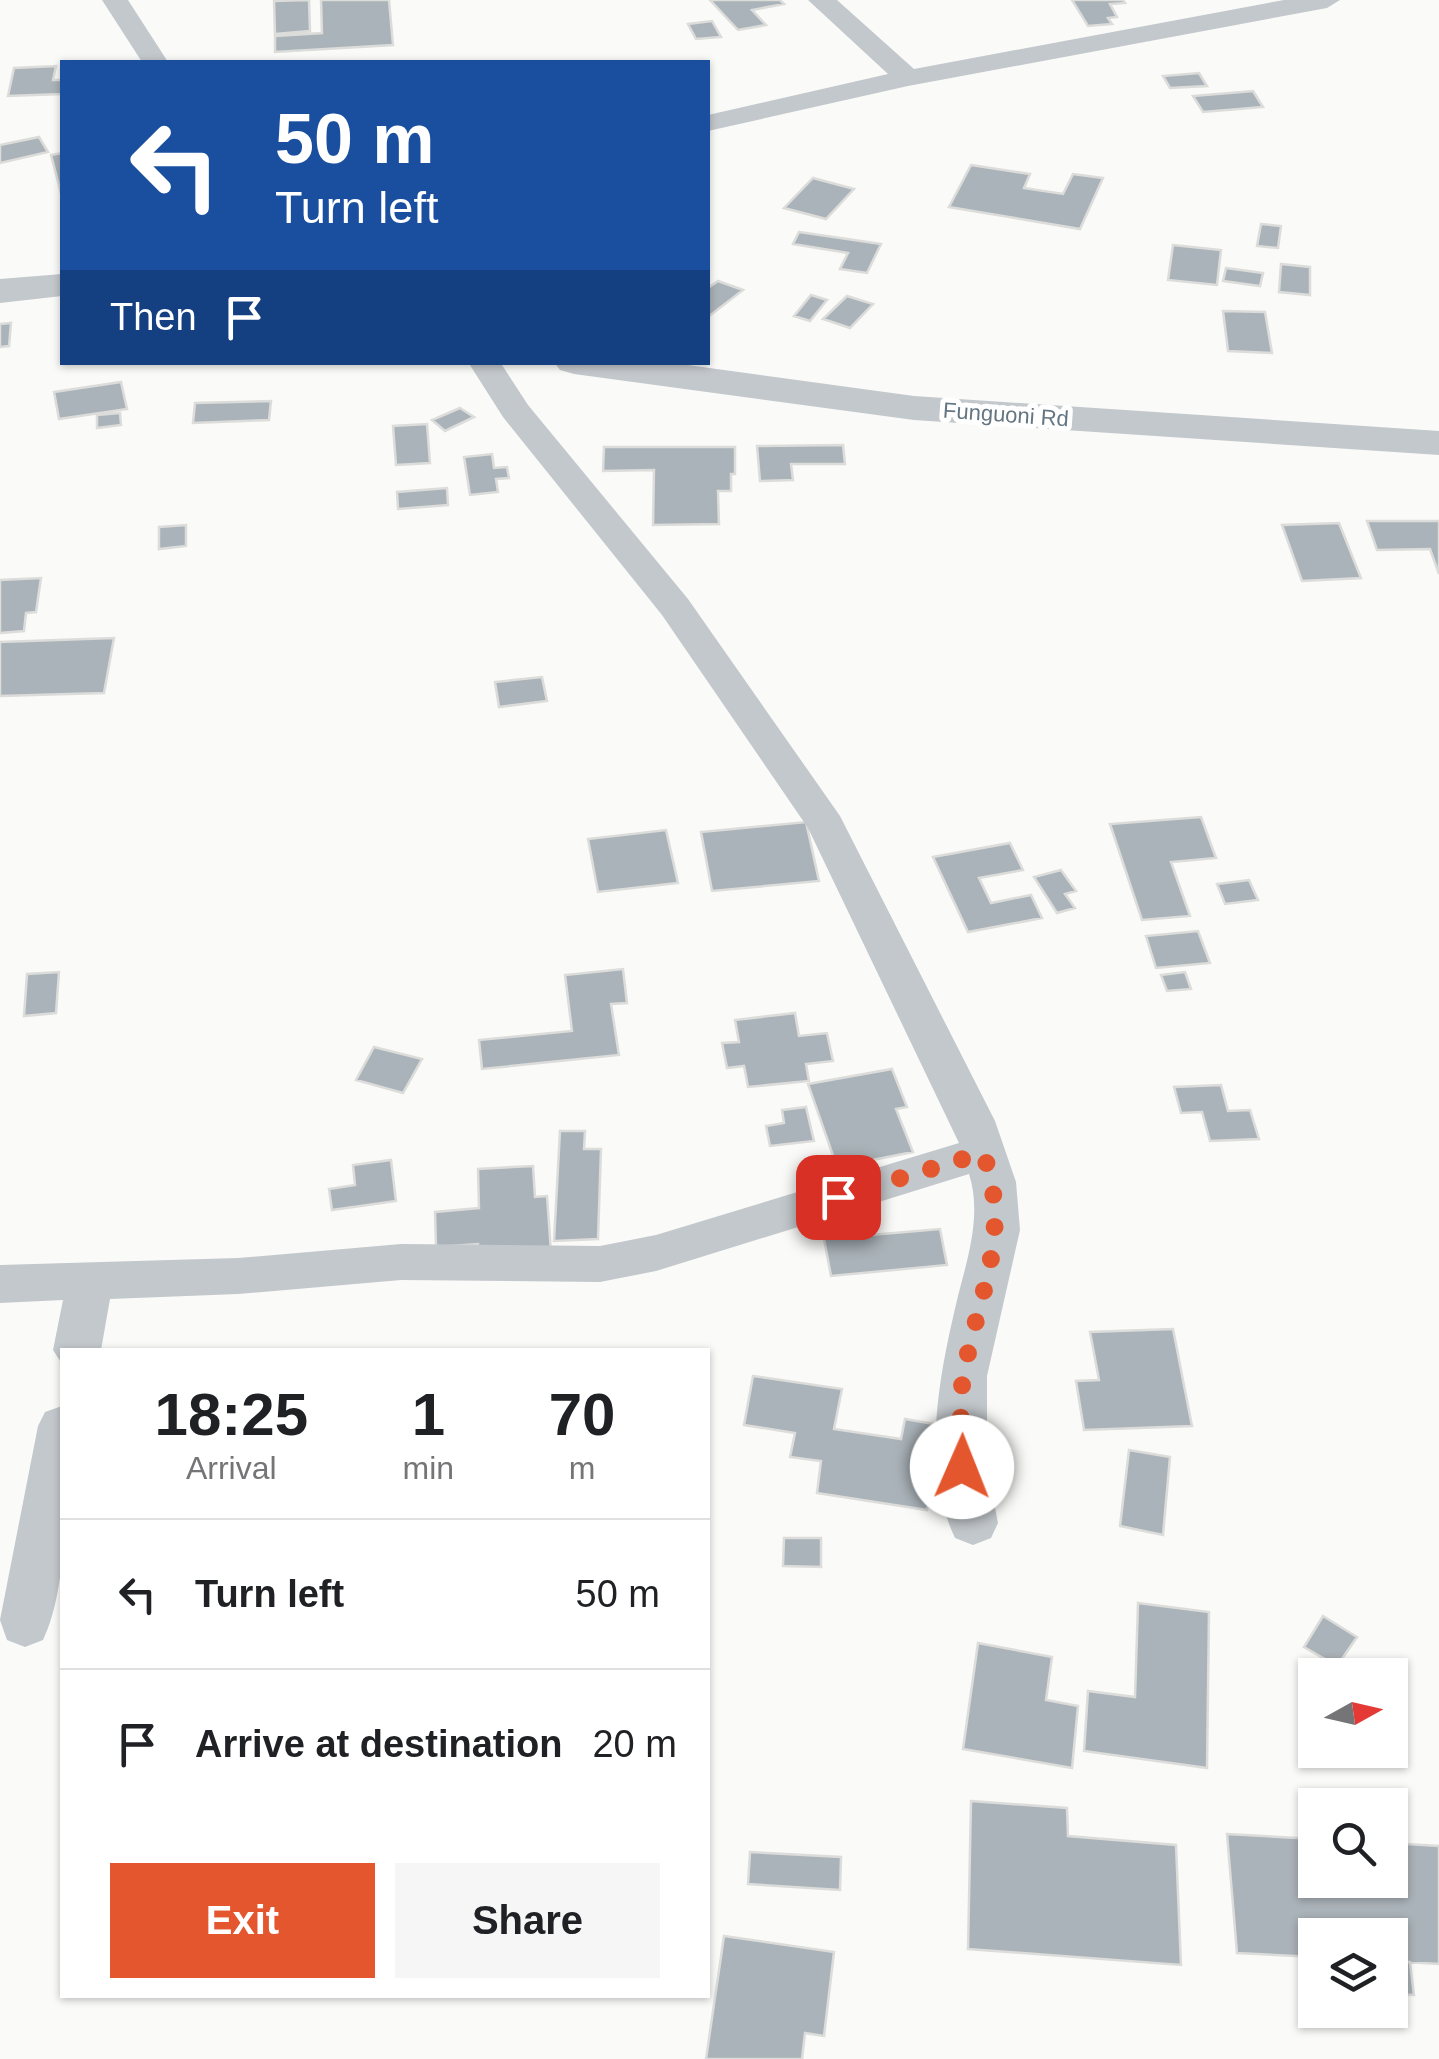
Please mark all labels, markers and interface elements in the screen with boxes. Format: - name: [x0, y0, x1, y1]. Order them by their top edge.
- icon: left: [110, 100, 240, 230]
- text: 50 m: [275, 100, 435, 178]
- text: Turn left: [275, 182, 438, 233]
- icon: arrive: [217, 290, 272, 345]
- text: Then: [110, 296, 197, 338]
- street label: Funguoni Rd: [942, 398, 1070, 431]
- pin: [796, 1155, 881, 1240]
- icon: arrive: [811, 1170, 866, 1225]
- text: 18:25: [155, 1381, 308, 1448]
- text: 1: [412, 1381, 445, 1448]
- text: 70: [549, 1381, 615, 1448]
- position arrow: [910, 1415, 1014, 1519]
- text: Arrival: [186, 1450, 277, 1486]
- text: min: [403, 1450, 454, 1486]
- text: m: [569, 1450, 595, 1486]
- icon: left: [110, 1567, 165, 1622]
- text: Turn left: [195, 1573, 344, 1615]
- text: 50 m: [576, 1573, 660, 1615]
- north arrow: [1298, 1658, 1408, 1768]
- map controls: [1298, 1658, 1408, 2028]
- icon: arrive: [110, 1717, 165, 1772]
- text: Arrive at destination: [195, 1723, 562, 1765]
- text: 20 m: [592, 1723, 677, 1765]
- button: search: [1298, 1788, 1408, 1898]
- button: Exit: [110, 1863, 375, 1978]
- button: Share: [395, 1863, 660, 1978]
- button: layers: [1298, 1918, 1408, 2028]

